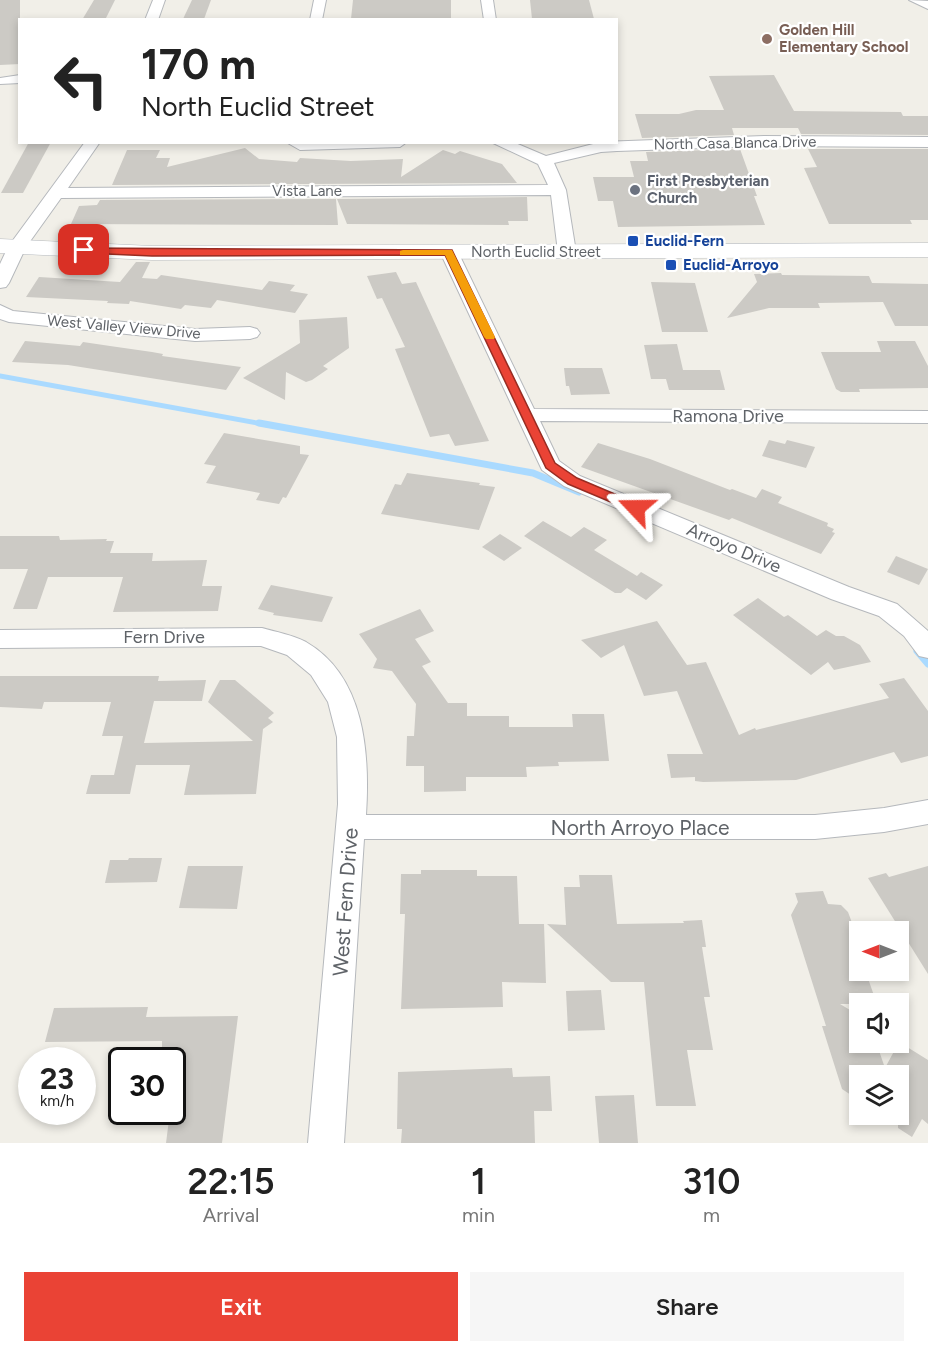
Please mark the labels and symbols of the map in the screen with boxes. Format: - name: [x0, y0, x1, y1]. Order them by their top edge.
- place label: Golden Hill Elementary School: [779, 21, 909, 56]
- marker: Golden Hill Elementary School: [760, 32, 774, 46]
- street label: North Casa Blanca Drive: [654, 133, 816, 153]
- place label: First Presbyterian Church: [647, 172, 769, 207]
- street label: Vista Lane: [272, 182, 342, 200]
- marker: First Presbyterian Church: [628, 183, 642, 197]
- pin: [58, 224, 109, 275]
- place label: Euclid-Fern: [645, 232, 724, 250]
- marker: Euclid-Fern: [626, 234, 640, 248]
- street label: North Euclid Street: [471, 243, 601, 261]
- place label: Euclid-Arroyo: [683, 256, 779, 274]
- marker: Euclid-Arroyo: [664, 258, 678, 272]
- street label: West Valley View Drive: [47, 311, 201, 343]
- street label: Ramona Drive: [672, 405, 784, 427]
- position arrow: [604, 476, 668, 540]
- street label: Arroyo Drive: [684, 518, 785, 578]
- street label: Fern Drive: [123, 626, 205, 648]
- street label: North Arroyo Place: [550, 815, 730, 840]
- street label: West Fern Drive: [327, 827, 363, 977]
- north arrow: [849, 921, 909, 981]
- speed limit sign: 30: [108, 1047, 186, 1125]

